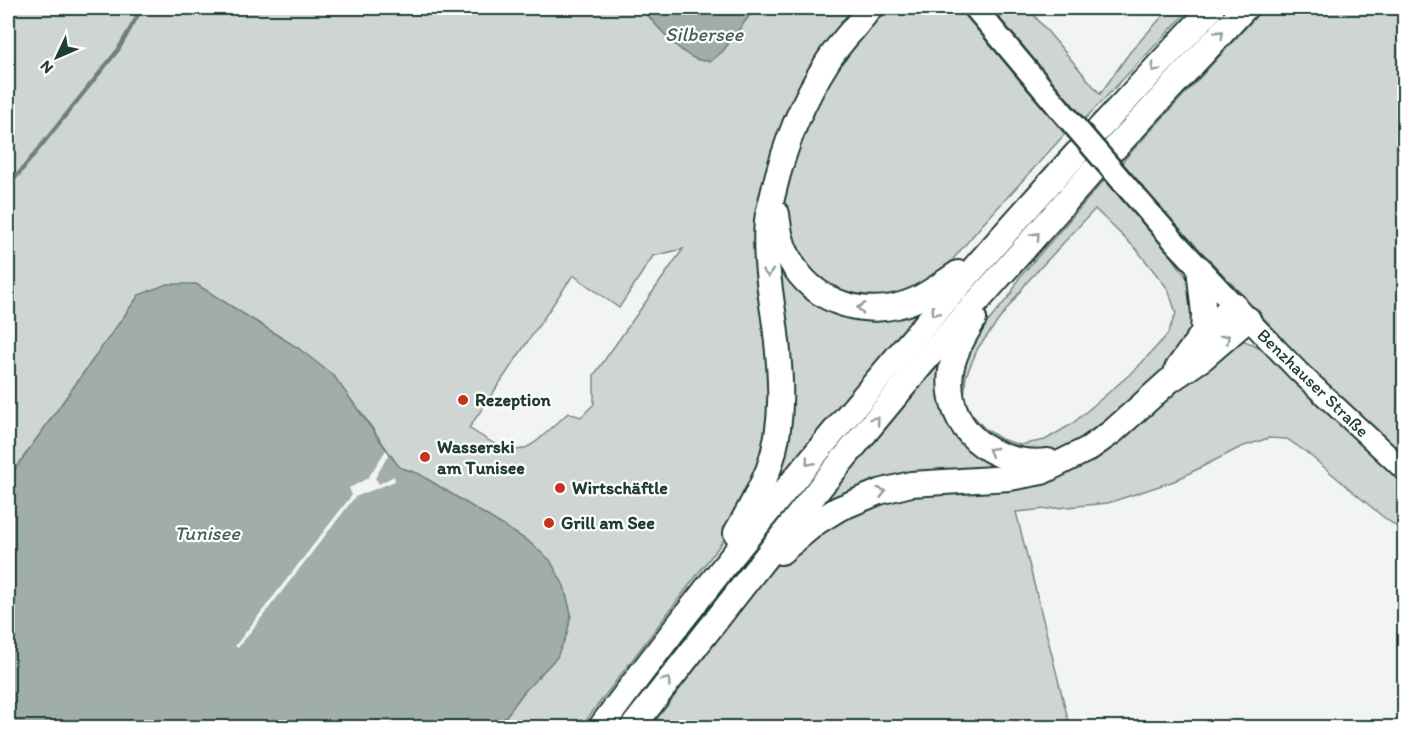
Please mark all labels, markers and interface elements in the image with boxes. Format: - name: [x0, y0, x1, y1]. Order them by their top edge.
- water label: Silbersee: [665, 22, 744, 46]
- north arrow: [27, 27, 87, 87]
- one-way arrow: [1213, 31, 1224, 41]
- text: N: [36, 57, 57, 78]
- one-way arrow: [1151, 61, 1162, 72]
- one-way arrow: [1029, 233, 1040, 243]
- one-way arrow: [761, 268, 774, 277]
- one-way arrow: [856, 302, 865, 314]
- one-way arrow: [931, 305, 942, 316]
- street label: Benzhauser Straße: [1252, 324, 1374, 442]
- one-way arrow: [1219, 334, 1230, 345]
- place label: Rezeption: [475, 389, 552, 411]
- marker: Rezeption: [456, 393, 470, 407]
- one-way arrow: [868, 416, 879, 427]
- place label: Wasserski am Tunisee: [437, 436, 525, 479]
- one-way arrow: [987, 447, 998, 458]
- marker: Wasserski am Tunisee: [418, 450, 432, 464]
- one-way arrow: [806, 455, 817, 466]
- place label: Wirtschäftle: [572, 477, 668, 499]
- marker: Wirtschäftle: [553, 481, 567, 495]
- one-way arrow: [877, 486, 887, 499]
- place label: Grill am See: [561, 512, 655, 534]
- marker: Grill am See: [542, 516, 556, 530]
- water label: Tunisee: [174, 521, 241, 545]
- one-way arrow: [660, 677, 671, 688]

